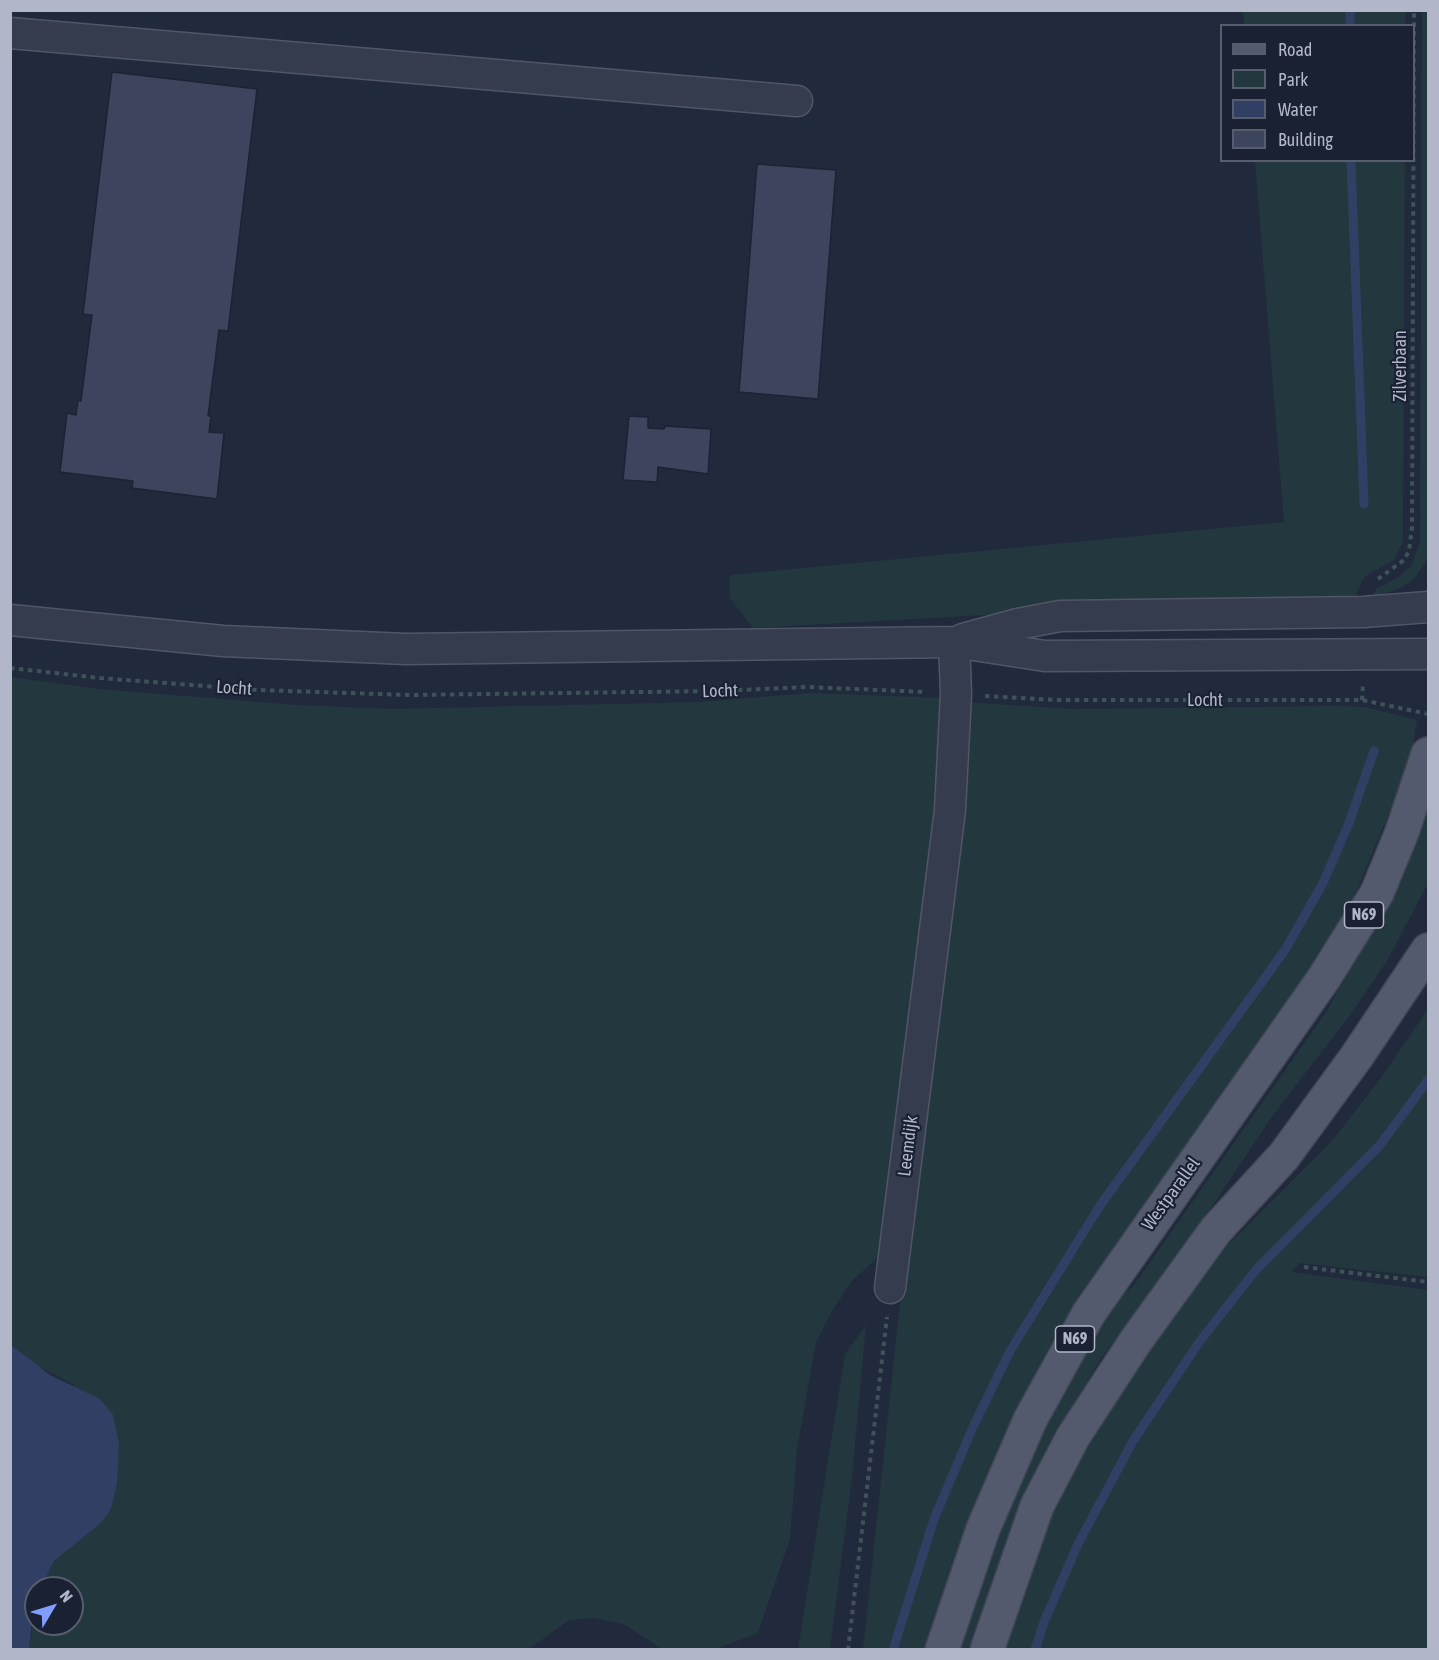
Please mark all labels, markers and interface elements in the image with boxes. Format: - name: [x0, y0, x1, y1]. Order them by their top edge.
- legend: [1220, 24, 1415, 162]
- text: Road: [1278, 39, 1312, 60]
- text: Park: [1278, 69, 1308, 90]
- text: Water: [1278, 99, 1317, 120]
- text: Building: [1278, 129, 1333, 150]
- street label: Zilverbaan: [1389, 330, 1411, 402]
- street label: Locht: [215, 676, 253, 700]
- street label: Locht: [702, 680, 738, 702]
- street label: Locht: [1187, 689, 1223, 711]
- road number: N69: [1344, 902, 1384, 928]
- street label: Leemdijk: [894, 1114, 922, 1178]
- street label: Westparallel: [1137, 1153, 1205, 1235]
- road number: N69: [1056, 1326, 1094, 1352]
- north arrow: [24, 1576, 84, 1636]
- text: N: [57, 1587, 77, 1605]

